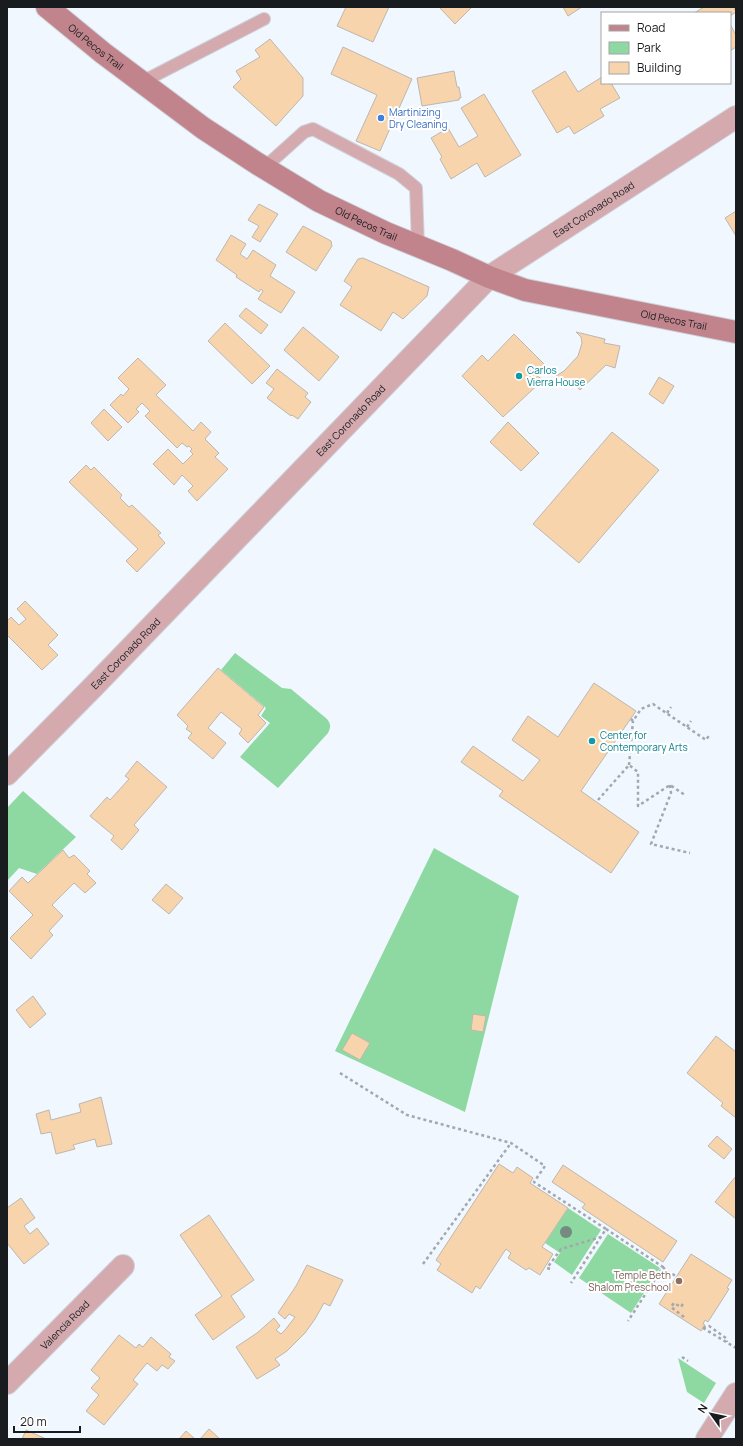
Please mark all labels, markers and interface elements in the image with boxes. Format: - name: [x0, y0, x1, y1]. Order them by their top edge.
- legend: [601, 12, 731, 84]
- text: Road: [637, 19, 665, 36]
- street label: Old Pecos Trail: [65, 20, 126, 73]
- text: Park: [637, 39, 662, 56]
- text: Building: [637, 59, 681, 76]
- place label: Martinizing Dry Cleaning: [389, 105, 448, 131]
- marker: Martinizing Dry Cleaning: [376, 113, 386, 123]
- street label: East Coronado Road: [550, 178, 637, 241]
- street label: Old Pecos Trail: [333, 203, 400, 244]
- street label: Old Pecos Trail: [640, 306, 708, 333]
- place label: Carlos Vierra House: [527, 363, 586, 389]
- marker: Carlos Vierra House: [514, 371, 524, 381]
- street label: East Coronado Road: [313, 382, 388, 459]
- street label: East Coronado Road: [88, 615, 163, 692]
- place label: Center for Contemporary Arts: [600, 728, 688, 754]
- marker: Center for Contemporary Arts: [587, 736, 597, 746]
- place label: Temple Beth Shalom Preschool: [588, 1268, 671, 1294]
- marker: Temple Beth Shalom Preschool: [674, 1276, 684, 1286]
- street label: Valencia Road: [37, 1297, 92, 1352]
- north arrow: [691, 1394, 731, 1434]
- text: N: [694, 1401, 711, 1416]
- scale bar: [14, 1408, 80, 1434]
- text: 20 m: [20, 1413, 47, 1430]

